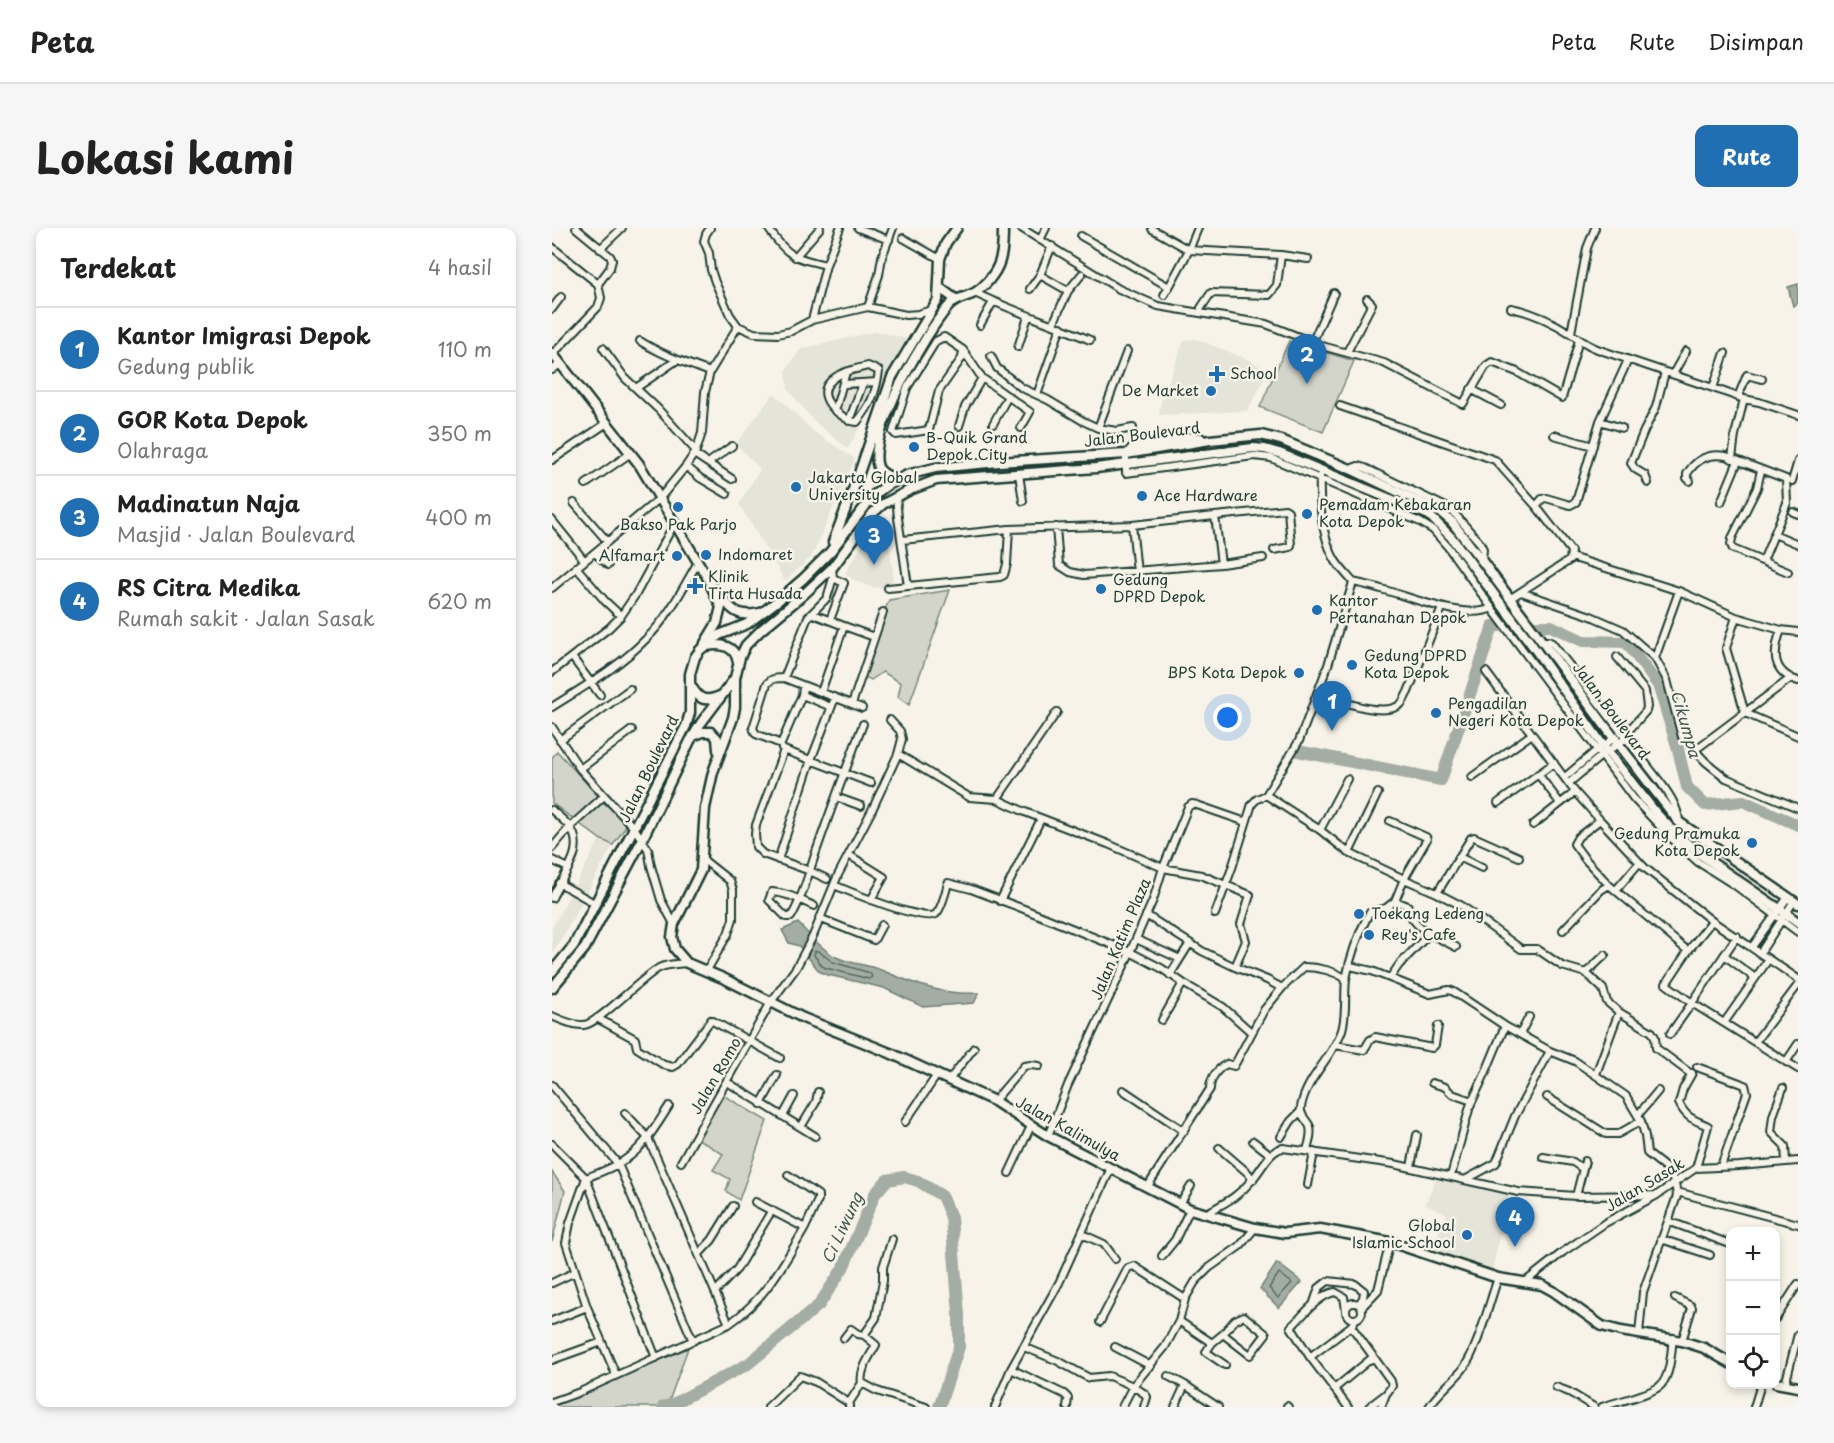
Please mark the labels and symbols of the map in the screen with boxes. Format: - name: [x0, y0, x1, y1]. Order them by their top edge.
- pin: 2: [1288, 334, 1326, 384]
- place label: School: [1230, 361, 1277, 384]
- marker: School: [1208, 365, 1226, 383]
- place label: De Market: [1122, 378, 1199, 401]
- marker: De Market: [1204, 384, 1218, 398]
- street label: Jalan Boulevard: [1083, 415, 1201, 452]
- place label: B-Quik Grand Depok City: [926, 425, 1028, 465]
- marker: B-Quik Grand Depok City: [907, 440, 921, 454]
- place label: Jakarta Global University: [808, 465, 917, 505]
- marker: Jakarta Global University: [789, 480, 803, 494]
- place label: Ace Hardware: [1154, 483, 1258, 506]
- marker: Ace Hardware: [1135, 489, 1149, 503]
- place label: Pemadam Kebakaran Kota Depok: [1319, 492, 1472, 532]
- marker: Bakso Pak Parjo: [671, 500, 685, 514]
- marker: Pemadam Kebakaran Kota Depok: [1300, 507, 1314, 521]
- place label: Bakso Pak Parjo: [619, 512, 737, 535]
- pin: 3: [854, 516, 894, 565]
- place label: Indomaret: [718, 542, 793, 565]
- place label: Alfamart: [599, 543, 665, 566]
- marker: Indomaret: [699, 548, 713, 562]
- marker: Alfamart: [670, 549, 684, 563]
- place label: Klinik Tirta Husada: [708, 564, 803, 604]
- place label: Gedung DPRD Depok: [1113, 567, 1206, 607]
- marker: Klinik Tirta Husada: [686, 577, 704, 595]
- marker: Gedung DPRD Depok: [1094, 582, 1108, 596]
- place label: Kantor Pertanahan Depok: [1329, 588, 1467, 628]
- marker: Kantor Pertanahan Depok: [1310, 603, 1324, 617]
- place label: Gedung DPRD Kota Depok: [1364, 643, 1467, 683]
- street label: Jalan Boulevard: [1568, 657, 1656, 764]
- marker: Gedung DPRD Kota Depok: [1345, 658, 1359, 672]
- place label: BPS Kota Depok: [1167, 660, 1288, 683]
- marker: BPS Kota Depok: [1292, 666, 1306, 680]
- pin: 1: [1312, 682, 1352, 731]
- water label: Cikumpa: [1666, 687, 1708, 762]
- place label: Pengadilan Negeri Kota Depok: [1448, 691, 1585, 731]
- your location: [1213, 703, 1242, 732]
- marker: Pengadilan Negeri Kota Depok: [1429, 706, 1443, 720]
- street label: Jalan Boulevard: [612, 711, 684, 826]
- place label: Gedung Pramuka Kota Depok: [1614, 821, 1741, 861]
- marker: Gedung Pramuka Kota Depok: [1745, 836, 1759, 850]
- street label: Jalan Katim Plaza: [1084, 873, 1156, 1003]
- place label: Toekang Ledeng: [1371, 901, 1484, 924]
- marker: Toekang Ledeng: [1352, 907, 1366, 921]
- place label: Rey's Cafe: [1381, 922, 1456, 945]
- marker: Rey's Cafe: [1362, 928, 1376, 942]
- street label: Jalan Romo: [683, 1032, 746, 1118]
- street label: Jalan Kalimulya: [1012, 1089, 1126, 1166]
- street label: Jalan Sasak: [1600, 1151, 1688, 1216]
- water label: Ci Liwung: [814, 1187, 869, 1267]
- pin: 4: [1496, 1198, 1534, 1247]
- place label: Global Islamic School: [1352, 1213, 1455, 1253]
- marker: Global Islamic School: [1460, 1228, 1474, 1242]

